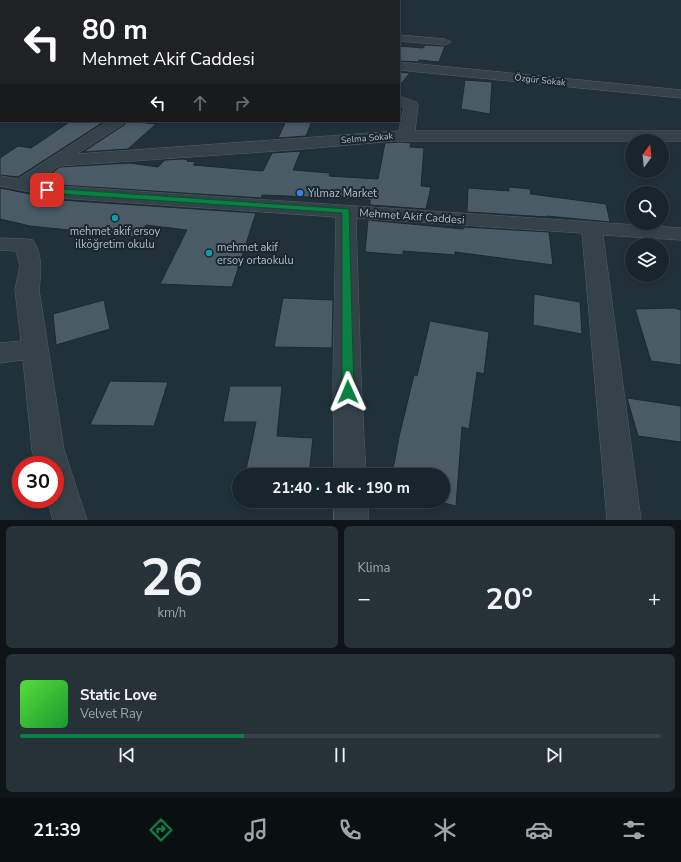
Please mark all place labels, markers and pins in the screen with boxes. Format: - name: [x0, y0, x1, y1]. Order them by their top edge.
- pin: [30, 173, 64, 207]
- place label: Yılmaz Market: [307, 186, 377, 201]
- marker: Yılmaz Market: [295, 188, 305, 198]
- marker: mehmet akif ersoy ilköğretim okulu: [110, 213, 120, 223]
- place label: mehmet akif ersoy ilköğretim okulu: [70, 224, 161, 252]
- place label: mehmet akif ersoy ortaokulu: [217, 240, 294, 268]
- marker: mehmet akif ersoy ortaokulu: [204, 248, 214, 258]

